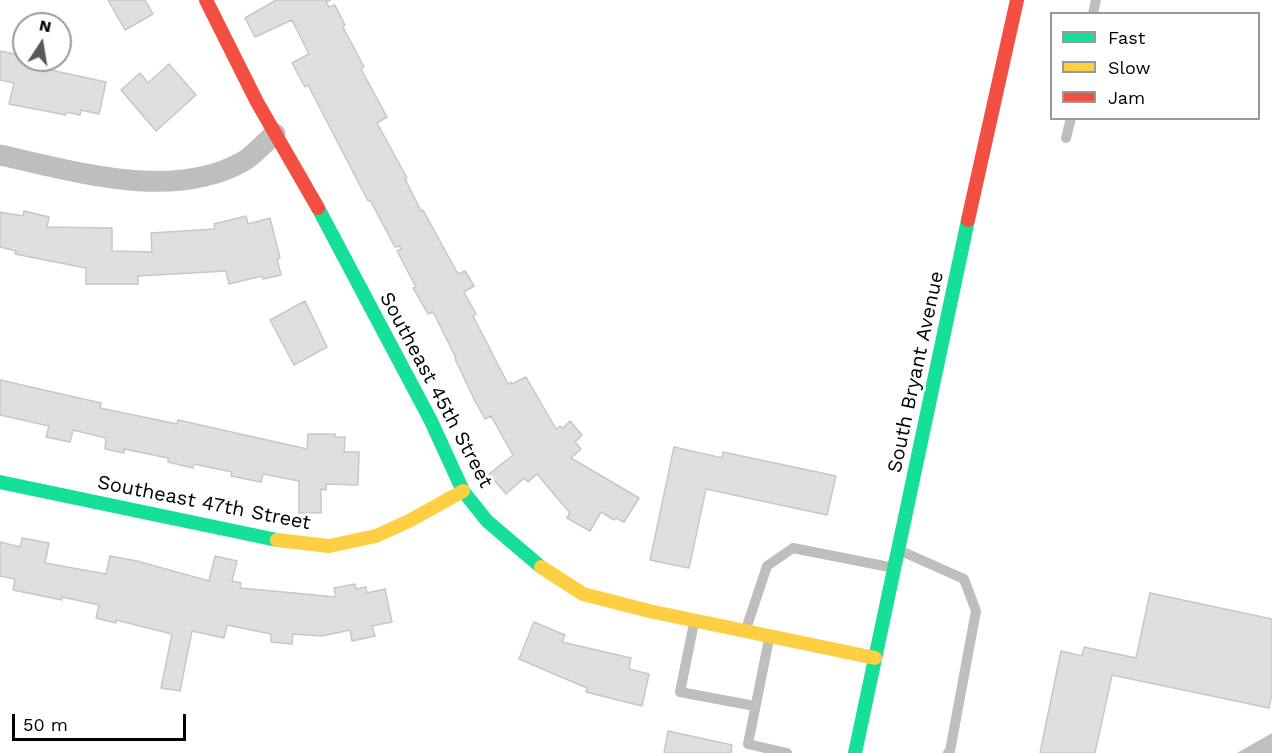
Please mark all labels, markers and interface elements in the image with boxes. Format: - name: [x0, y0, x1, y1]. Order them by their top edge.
- north arrow: [12, 12, 72, 72]
- legend: [1050, 12, 1260, 120]
- text: N: [38, 15, 53, 36]
- text: Fast: [1108, 27, 1145, 48]
- text: Slow: [1108, 57, 1151, 78]
- text: Jam: [1108, 87, 1145, 108]
- street label: South Bryant Avenue: [883, 269, 949, 475]
- street label: Southeast 45th Street: [374, 288, 498, 492]
- street label: Southeast 47th Street: [95, 471, 313, 535]
- scale bar: [15, 702, 189, 740]
- text: 50 m: [23, 714, 68, 735]

